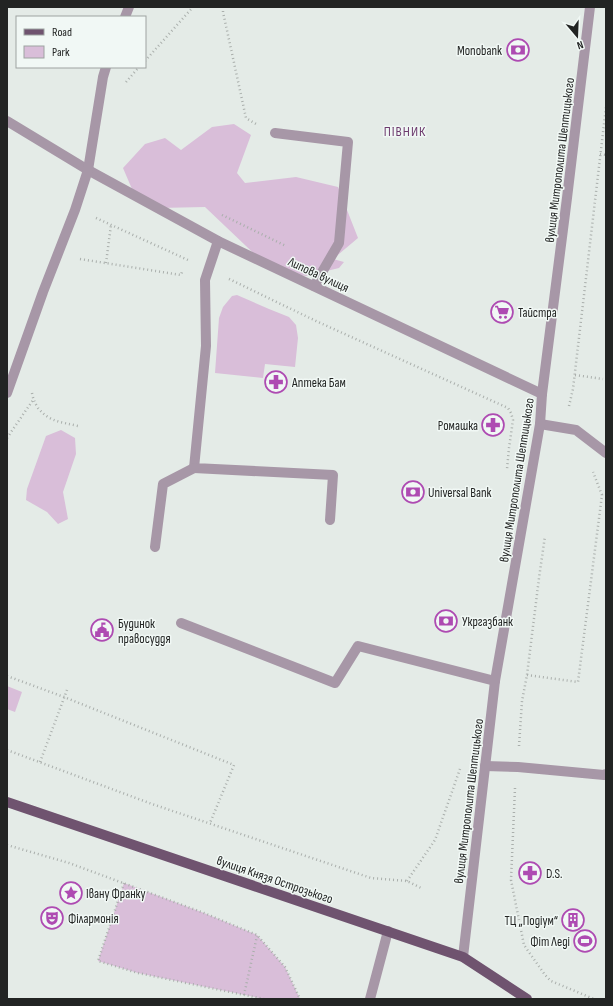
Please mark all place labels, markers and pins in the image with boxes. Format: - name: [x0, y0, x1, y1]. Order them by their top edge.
- bank icon: Monobank: [505, 37, 531, 63]
- place label: Monobank: [457, 43, 502, 59]
- supermarket icon: Тайстра: [489, 299, 515, 325]
- place label: Тайстра: [518, 305, 557, 321]
- pharmacy icon: Аптека Бам: [263, 369, 289, 395]
- place label: Аптека Бам: [291, 375, 346, 391]
- pharmacy icon: Ромашка: [480, 412, 506, 438]
- place label: Ромашка: [438, 418, 478, 434]
- bank icon: Universal Bank: [400, 479, 426, 505]
- place label: Universal Bank: [428, 485, 492, 501]
- bank icon: Укргазбанк: [433, 608, 459, 634]
- place label: Укргазбанк: [462, 614, 513, 630]
- place label: Будинок правосуддя: [118, 616, 171, 647]
- public building icon: Будинок правосуддя: [89, 617, 115, 643]
- pharmacy icon: D.S.: [517, 860, 543, 886]
- place label: D.S.: [546, 866, 563, 882]
- place icon: Івану Франку: [58, 880, 84, 906]
- place label: Івану Франку: [86, 886, 146, 902]
- theatre icon: Філармонія: [39, 905, 65, 931]
- building icon: ТЦ „Подіум“: [560, 907, 586, 933]
- place label: Філармонія: [68, 911, 119, 927]
- place label: ТЦ „Подіум“: [505, 913, 558, 929]
- sports icon: Фіт Леді: [572, 928, 598, 954]
- place label: Фіт Леді: [530, 934, 570, 950]

